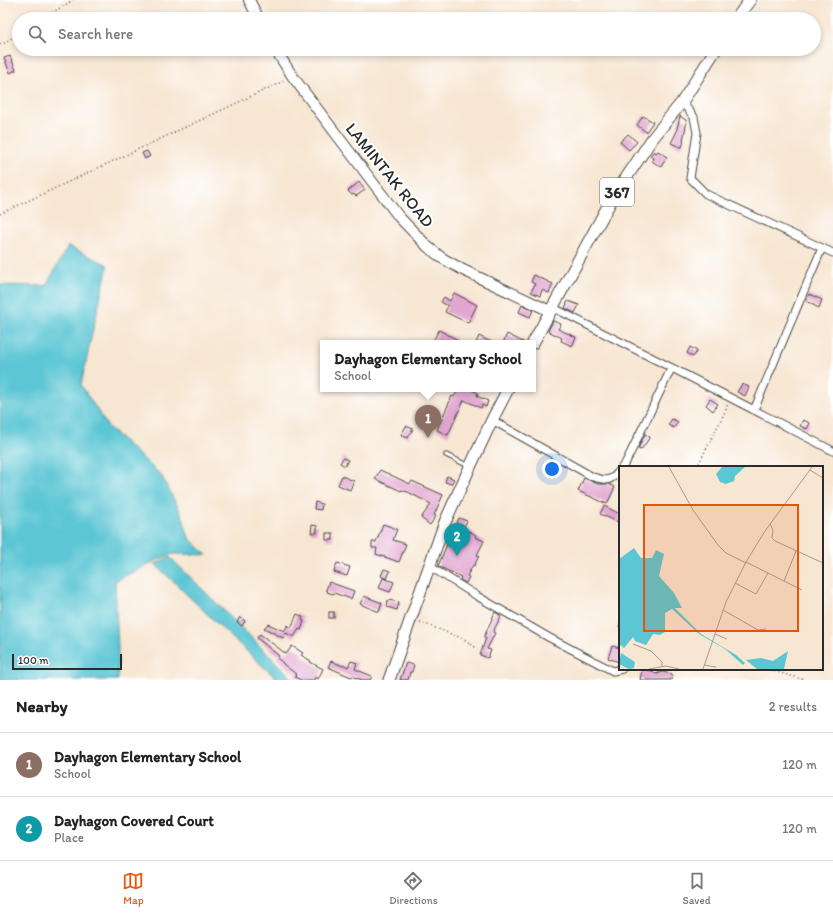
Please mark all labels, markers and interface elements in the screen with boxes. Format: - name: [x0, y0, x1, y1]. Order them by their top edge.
- search box: [12, 12, 821, 56]
- icon: search: [26, 23, 48, 45]
- text: Search here: [58, 25, 133, 43]
- street label: LAMINTAK ROAD: [342, 119, 438, 231]
- road number: 367: [600, 178, 634, 206]
- popup: [320, 340, 536, 392]
- text: Dayhagon Elementary School: [334, 350, 522, 368]
- text: School: [334, 368, 371, 383]
- pin: 1: [415, 405, 441, 438]
- your location: [542, 459, 562, 479]
- inset map: [619, 466, 823, 670]
- pin: 2: [444, 523, 470, 556]
- scale bar: [12, 652, 122, 671]
- text: 100 m: [18, 654, 48, 667]
- text: Nearby: [16, 696, 68, 716]
- text: 2 results: [769, 699, 817, 714]
- text: Dayhagon Elementary School: [54, 748, 241, 766]
- text: 1: [26, 757, 32, 772]
- text: 120 m: [782, 757, 817, 772]
- text: School: [54, 766, 91, 781]
- text: Dayhagon Covered Court: [54, 812, 214, 830]
- text: 2: [26, 821, 32, 836]
- text: 120 m: [782, 821, 817, 836]
- text: Place: [54, 830, 84, 845]
- tab: Map: [122, 870, 144, 907]
- tab: Directions: [389, 870, 438, 907]
- tab: Saved: [682, 870, 711, 907]

